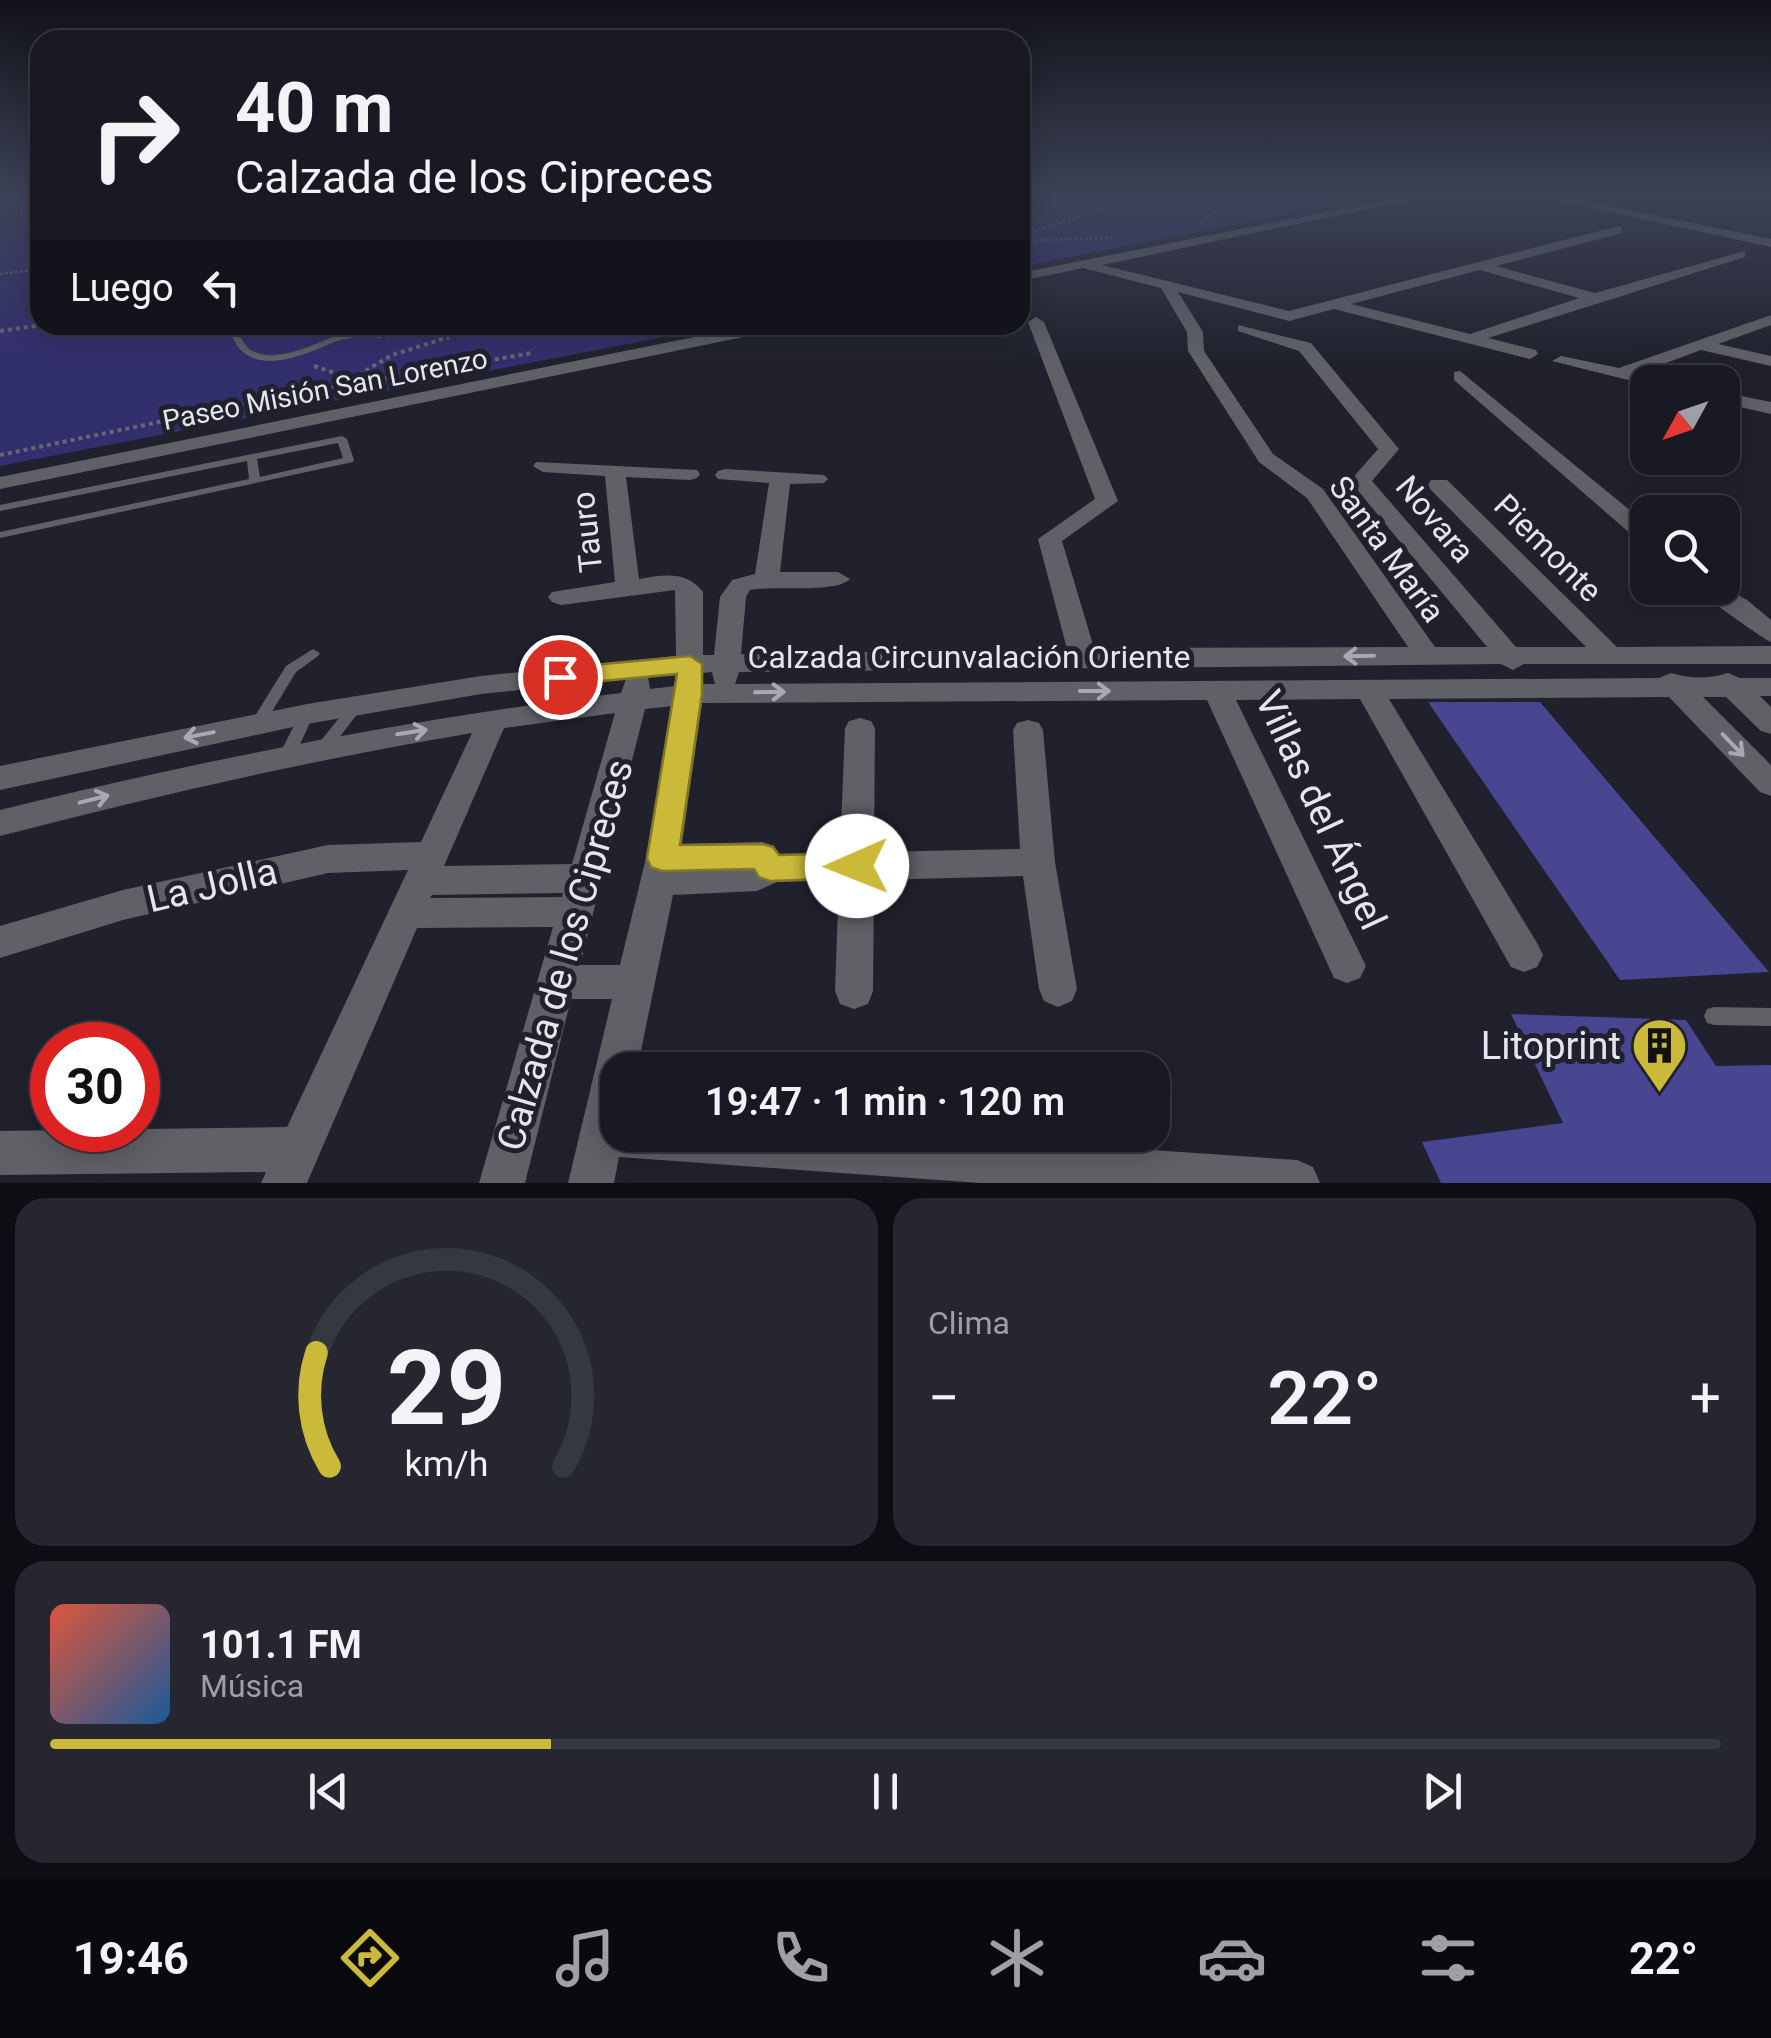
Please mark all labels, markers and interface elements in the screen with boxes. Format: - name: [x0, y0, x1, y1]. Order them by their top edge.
- text: 40 m: [235, 67, 393, 149]
- icon: right: [70, 70, 200, 200]
- text: Calzada de los Cipreces: [235, 151, 714, 204]
- icon: left: [194, 260, 249, 315]
- text: Luego: [70, 266, 174, 310]
- street label: Paseo Misión San Lorenzo: [160, 342, 490, 437]
- north arrow: [1630, 365, 1740, 475]
- map controls: [1630, 365, 1740, 605]
- street label: Santa María: [1321, 468, 1453, 630]
- street label: Novara: [1388, 468, 1482, 570]
- street label: Piemonte: [1486, 486, 1610, 610]
- street label: Tauro: [564, 490, 610, 574]
- button: search: [1630, 495, 1740, 605]
- pin: [518, 635, 603, 720]
- street label: Calzada Circunvalación Oriente: [748, 638, 1190, 676]
- one-way arrow: [1343, 646, 1375, 665]
- icon: arrive: [533, 650, 588, 705]
- one-way arrow: [752, 682, 785, 702]
- one-way arrow: [1078, 682, 1110, 700]
- street label: Villas del Ángel: [1246, 684, 1396, 936]
- one-way arrow: [396, 723, 428, 741]
- one-way arrow: [183, 726, 216, 745]
- one-way arrow: [1721, 733, 1745, 757]
- street label: Calzada de los Cipreces: [488, 755, 642, 1155]
- one-way arrow: [78, 788, 109, 807]
- position arrow: [805, 814, 909, 918]
- street label: La Jolla: [143, 849, 281, 921]
- building icon: Litoprint: [1630, 1016, 1690, 1095]
- speed limit sign: 30: [30, 1022, 160, 1152]
- place label: Litoprint: [1481, 1024, 1621, 1068]
- text: 19:47 · 1 min · 120 m: [705, 1080, 1065, 1124]
- text: Clima: [928, 1304, 1010, 1342]
- text: 29: [387, 1328, 506, 1449]
- text: 22°: [1267, 1354, 1382, 1442]
- text: −: [928, 1366, 959, 1430]
- text: +: [1690, 1366, 1721, 1430]
- text: km/h: [405, 1443, 488, 1485]
- text: 101.1 FM: [200, 1623, 362, 1667]
- text: Música: [200, 1667, 304, 1705]
- icon: previous: [301, 1764, 356, 1819]
- icon: pause: [858, 1764, 913, 1819]
- icon: next: [1415, 1764, 1470, 1819]
- icon: directions: [335, 1923, 405, 1993]
- icon: music: [550, 1923, 620, 1993]
- icon: phone: [766, 1923, 836, 1993]
- icon: climate: [982, 1923, 1052, 1993]
- icon: car: [1197, 1923, 1267, 1993]
- icon: filters: [1413, 1923, 1483, 1993]
- text: 19:46: [73, 1932, 189, 1985]
- text: 22°: [1629, 1932, 1698, 1985]

